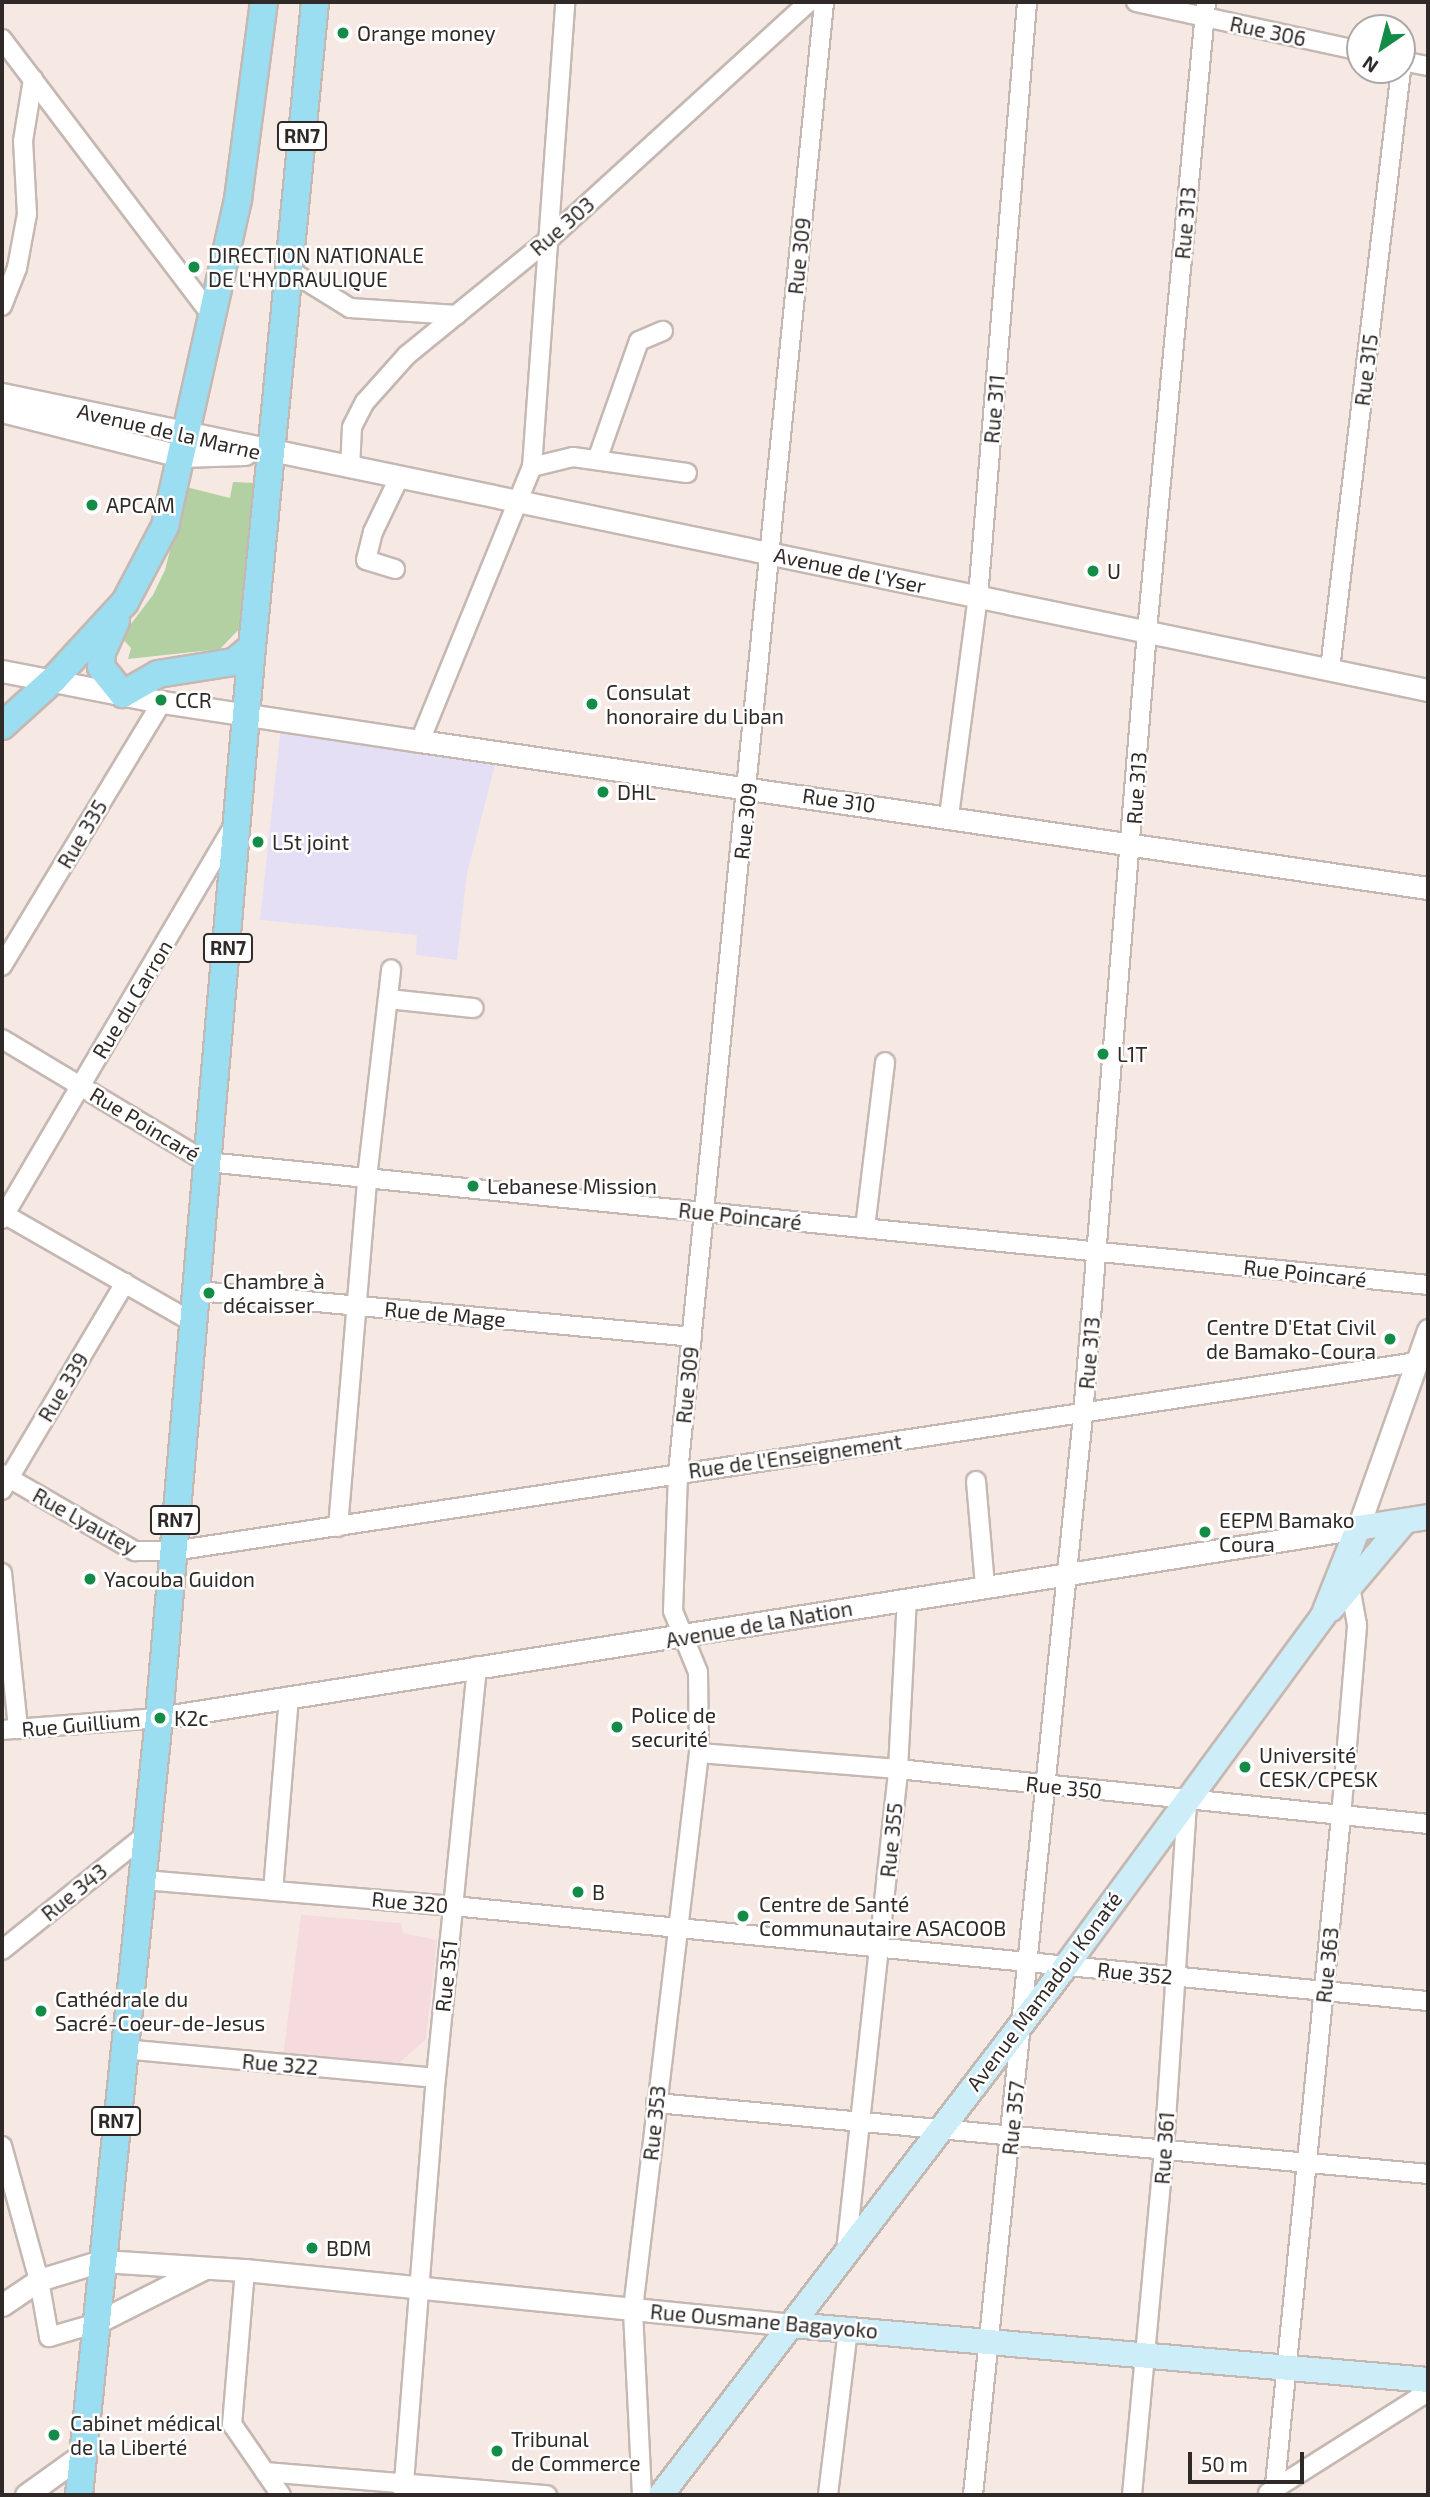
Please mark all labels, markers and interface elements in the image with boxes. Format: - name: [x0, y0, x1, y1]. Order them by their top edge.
- street label: Rue 306: [1228, 11, 1308, 51]
- north arrow: [1346, 14, 1416, 84]
- place label: Orange money: [357, 20, 496, 46]
- marker: Orange money: [335, 25, 351, 41]
- text: N: [1358, 52, 1382, 78]
- road number: RN7: [276, 120, 328, 152]
- street label: Rue 313: [1169, 186, 1201, 260]
- street label: Rue 303: [525, 191, 599, 261]
- street label: Rue 309: [782, 216, 816, 296]
- place label: DIRECTION NATIONALE DE L'HYDRAULIQUE: [208, 242, 424, 292]
- marker: DIRECTION NATIONALE DE L'HYDRAULIQUE: [186, 259, 202, 275]
- street label: Rue 315: [1349, 333, 1383, 407]
- street label: Rue 311: [978, 373, 1010, 445]
- street label: Avenue de la Marne: [75, 398, 263, 464]
- place label: APCAM: [106, 492, 175, 518]
- marker: APCAM: [84, 497, 100, 513]
- street label: Avenue de l'Yser: [772, 542, 928, 598]
- place label: U: [1107, 558, 1121, 584]
- marker: U: [1085, 563, 1101, 579]
- place label: Consulat honoraire du Liban: [606, 679, 784, 729]
- place label: CCR: [175, 687, 212, 713]
- marker: CCR: [153, 692, 169, 708]
- marker: Consulat honoraire du Liban: [584, 696, 600, 712]
- street label: Rue 313: [1121, 751, 1151, 825]
- place label: DHL: [617, 779, 656, 805]
- street label: Rue 309: [728, 781, 762, 861]
- street label: Rue 310: [801, 782, 877, 818]
- marker: DHL: [595, 784, 611, 800]
- street label: Rue 335: [52, 795, 112, 873]
- place label: L5t joint: [272, 829, 349, 855]
- marker: L5t joint: [250, 834, 266, 850]
- road number: RN7: [202, 932, 254, 964]
- street label: Rue du Carron: [87, 935, 177, 1063]
- place label: L1T: [1117, 1041, 1147, 1067]
- marker: L1T: [1095, 1046, 1111, 1062]
- street label: Rue Poincaré: [85, 1081, 205, 1167]
- place label: Lebanese Mission: [487, 1173, 657, 1199]
- marker: Lebanese Mission: [465, 1178, 481, 1194]
- street label: Rue Poincaré: [677, 1197, 803, 1235]
- street label: Rue Poincaré: [1242, 1254, 1368, 1292]
- place label: Chambre à décaisser: [223, 1268, 325, 1318]
- marker: Chambre à décaisser: [201, 1285, 217, 1301]
- street label: Rue de Mage: [383, 1296, 507, 1332]
- place label: Centre D'Etat Civil de Bamako-Coura: [1206, 1314, 1376, 1364]
- street label: Rue 313: [1073, 1316, 1105, 1390]
- marker: Centre D'Etat Civil de Bamako-Coura: [1382, 1331, 1398, 1347]
- street label: Rue 309: [670, 1345, 704, 1425]
- street label: Rue 339: [33, 1348, 93, 1426]
- street label: Rue de l'Enseignement: [687, 1429, 903, 1483]
- street label: Rue Lyautey: [29, 1482, 141, 1560]
- road number: RN7: [149, 1504, 201, 1536]
- place label: EEPM Bamako Coura: [1219, 1507, 1355, 1557]
- marker: EEPM Bamako Coura: [1197, 1524, 1213, 1540]
- place label: Yacouba Guidon: [104, 1566, 255, 1592]
- marker: Yacouba Guidon: [82, 1571, 98, 1587]
- street label: Avenue de la Nation: [664, 1595, 854, 1653]
- place label: Police de securité: [631, 1702, 716, 1752]
- place label: K2c: [174, 1705, 208, 1731]
- street label: Rue Guillium: [20, 1706, 142, 1742]
- marker: K2c: [152, 1710, 168, 1726]
- marker: Police de securité: [609, 1719, 625, 1735]
- place label: Université CESK/CPESK: [1259, 1742, 1378, 1792]
- marker: Université CESK/CPESK: [1237, 1759, 1253, 1775]
- street label: Rue 350: [1025, 1770, 1103, 1804]
- street label: Rue 355: [875, 1801, 907, 1879]
- street label: Rue 343: [36, 1858, 112, 1926]
- place label: B: [592, 1879, 605, 1905]
- marker: B: [570, 1884, 586, 1900]
- street label: Rue 320: [371, 1886, 449, 1918]
- street label: Avenue Mamadou Konaté: [961, 1887, 1127, 2095]
- place label: Centre de Santé Communautaire ASACOOB: [759, 1891, 1007, 1941]
- marker: Centre de Santé Communautaire ASACOOB: [733, 1906, 753, 1926]
- street label: Rue 363: [1310, 1926, 1344, 2004]
- street label: Rue 351: [430, 1939, 462, 2013]
- street label: Rue 352: [1096, 1957, 1174, 1989]
- place label: Cathédrale du Sacré-Coeur-de-Jesus: [55, 1986, 265, 2036]
- marker: Cathédrale du Sacré-Coeur-de-Jesus: [33, 2003, 49, 2019]
- street label: Rue 322: [241, 2048, 319, 2080]
- street label: Rue 357: [997, 2080, 1029, 2156]
- street label: Rue 353: [638, 2084, 670, 2162]
- road number: RN7: [90, 2106, 142, 2136]
- street label: Rue 361: [1149, 2111, 1179, 2185]
- place label: BDM: [326, 2235, 371, 2261]
- marker: BDM: [304, 2240, 320, 2256]
- street label: Rue Ousmane Bagayoko: [649, 2298, 879, 2344]
- place label: Cabinet médical de la Liberté: [70, 2410, 222, 2460]
- marker: Cabinet médical de la Liberté: [44, 2425, 64, 2445]
- place label: Tribunal de Commerce: [511, 2426, 640, 2476]
- scale bar: [1192, 2438, 1308, 2482]
- marker: Tribunal de Commerce: [489, 2443, 505, 2459]
- text: 50 m: [1201, 2451, 1248, 2476]

